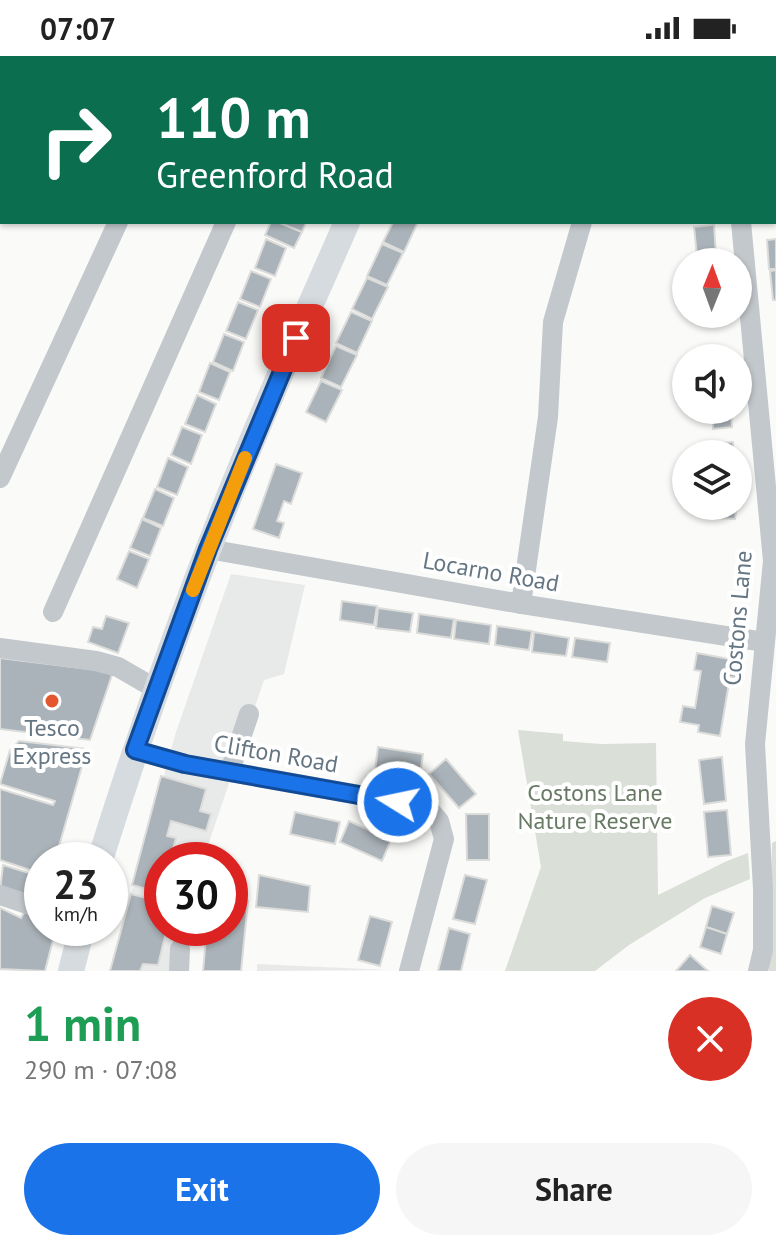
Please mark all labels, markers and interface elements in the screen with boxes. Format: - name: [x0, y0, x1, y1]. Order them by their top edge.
- text: 07:07: [40, 9, 116, 48]
- text: 110 m: [156, 81, 311, 153]
- icon: right: [24, 88, 128, 192]
- text: Greenford Road: [156, 151, 394, 198]
- north arrow: [672, 248, 752, 328]
- map controls: [672, 248, 752, 520]
- pin: [262, 304, 330, 372]
- icon: arrive: [274, 316, 318, 360]
- button: sound: [672, 344, 752, 424]
- button: layers: [672, 440, 752, 520]
- street label: Locarno Road: [420, 544, 562, 599]
- street label: Costons Lane: [716, 549, 759, 687]
- marker: Tesco Express: [43, 692, 61, 710]
- place label: Tesco Express: [13, 712, 91, 771]
- street label: Clifton Road: [212, 727, 341, 780]
- position arrow: [356, 760, 440, 844]
- park label: Costons Lane Nature Reserve: [517, 777, 673, 836]
- speed limit sign: 30: [144, 842, 248, 946]
- text: 23: [53, 858, 99, 910]
- text: km/h: [54, 901, 98, 927]
- text: 1 min: [24, 992, 141, 1054]
- button: close: [668, 997, 752, 1081]
- text: 290 m · 07:08: [24, 1053, 178, 1086]
- button: Exit: [24, 1143, 380, 1235]
- button: Share: [396, 1143, 752, 1235]

